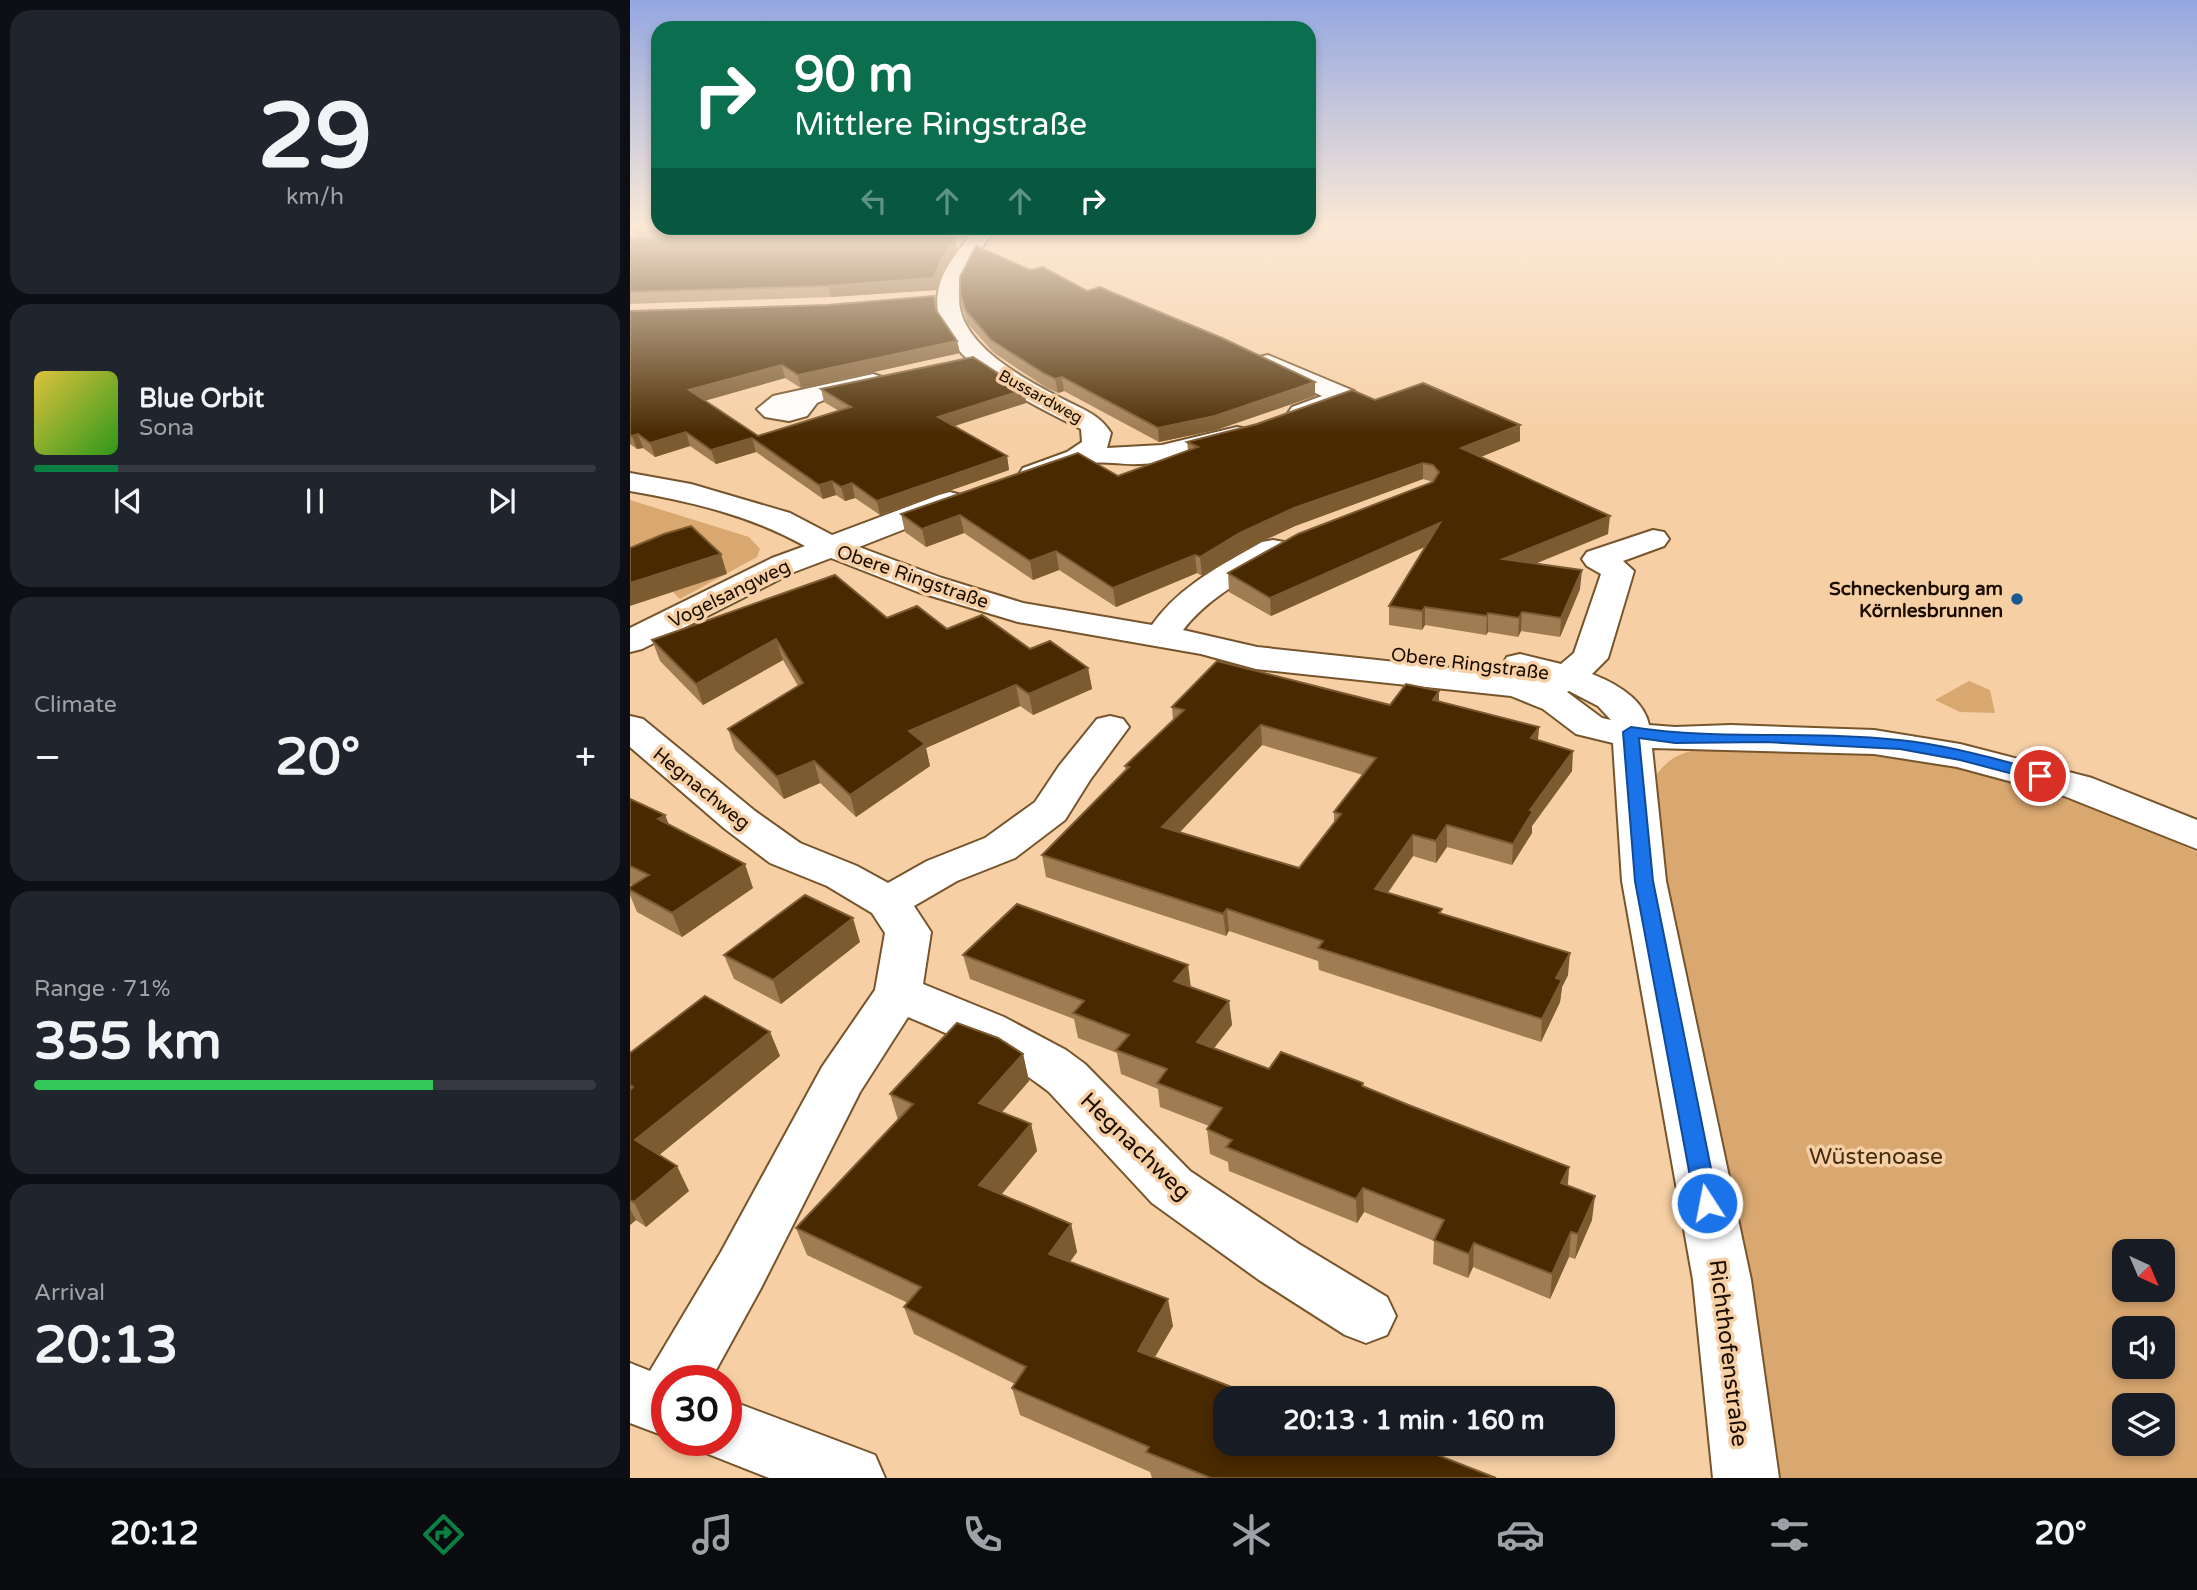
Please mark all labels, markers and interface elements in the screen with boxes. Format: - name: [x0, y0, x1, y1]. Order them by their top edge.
- text: 90 m: [794, 46, 913, 105]
- icon: right: [679, 49, 770, 140]
- text: 29: [258, 82, 372, 192]
- text: Mittlere Ringstraße: [794, 106, 1087, 144]
- icon: left: [855, 182, 893, 220]
- icon: ahead: [928, 182, 966, 220]
- icon: ahead: [1001, 182, 1039, 220]
- icon: right: [1074, 182, 1112, 220]
- text: km/h: [286, 183, 344, 211]
- street label: Bussardweg: [995, 366, 1086, 428]
- text: Blue Orbit: [139, 383, 264, 414]
- text: Sona: [139, 414, 194, 442]
- icon: previous: [109, 482, 147, 520]
- icon: pause: [296, 482, 334, 520]
- icon: next: [483, 482, 521, 520]
- street label: Obere Ringstraße: [834, 541, 991, 613]
- street label: Vogelsangweg: [665, 555, 794, 633]
- place label: Schneckenburg am Körnlesbrunnen: [1829, 578, 2003, 622]
- marker: Schneckenburg am Körnlesbrunnen: [2009, 591, 2025, 607]
- street label: Obere Ringstraße: [1390, 643, 1550, 685]
- text: Climate: [34, 691, 117, 719]
- text: 20°: [275, 726, 360, 789]
- text: −: [34, 735, 61, 781]
- text: +: [575, 735, 596, 781]
- street label: Hegnachweg: [648, 743, 754, 835]
- pin: [2010, 746, 2070, 806]
- icon: arrive: [2021, 757, 2059, 795]
- text: Range · 71%: [34, 975, 170, 1003]
- text: 355 km: [34, 1010, 222, 1073]
- street label: Hegnachweg: [1074, 1087, 1197, 1207]
- park label: Wüstenoase: [1809, 1143, 1943, 1171]
- position arrow: [1670, 1166, 1744, 1240]
- north arrow: [2112, 1239, 2175, 1302]
- map controls: [2112, 1239, 2175, 1456]
- street label: Richthofenstraße: [1703, 1258, 1753, 1448]
- text: Arrival: [34, 1279, 105, 1307]
- text: 20:13: [34, 1314, 178, 1377]
- button: sound: [2112, 1316, 2175, 1379]
- speed limit sign: 30: [651, 1365, 742, 1456]
- button: layers: [2112, 1393, 2175, 1456]
- text: 20:13 · 1 min · 160 m: [1283, 1405, 1545, 1436]
- icon: directions: [419, 1510, 468, 1559]
- icon: music: [688, 1510, 737, 1559]
- icon: phone: [958, 1510, 1007, 1559]
- icon: climate: [1227, 1510, 1276, 1559]
- icon: car: [1496, 1510, 1545, 1559]
- icon: filters: [1765, 1510, 1814, 1559]
- text: 20:12: [110, 1515, 199, 1553]
- text: 20°: [2034, 1515, 2087, 1553]

